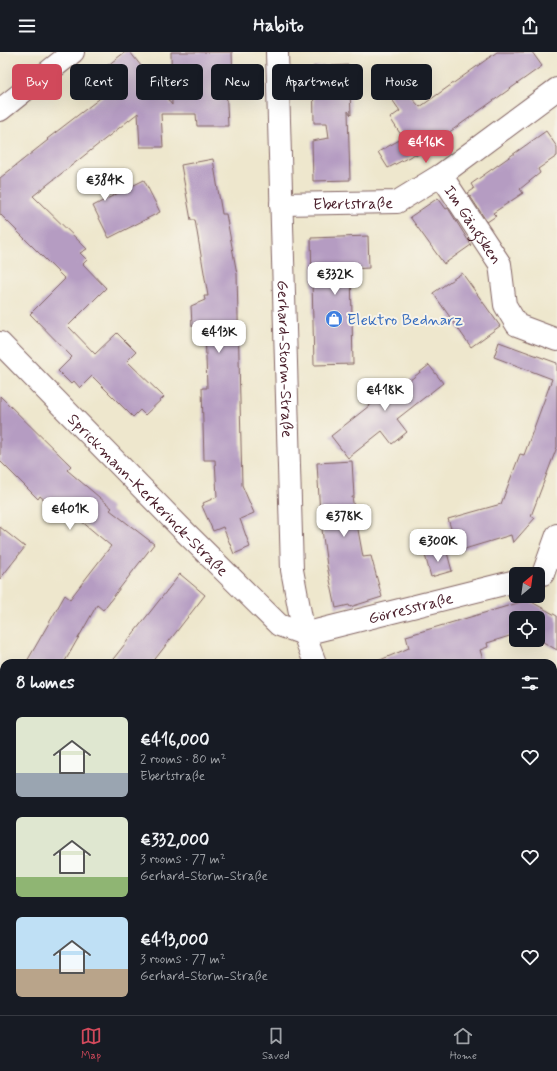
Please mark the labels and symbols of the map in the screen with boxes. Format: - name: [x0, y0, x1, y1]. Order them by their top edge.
- pin: €416K: [398, 130, 454, 164]
- pin: €384K: [77, 168, 133, 202]
- street label: Im Gängsken: [439, 181, 506, 269]
- street label: Ebertstraße: [313, 193, 393, 215]
- pin: €332K: [307, 262, 363, 296]
- street label: Gerhard-Storm-Straße: [272, 280, 297, 438]
- shop icon: Elektro Bednarz: [324, 309, 344, 329]
- place label: Elektro Bednarz: [347, 310, 463, 331]
- pin: €413K: [191, 320, 247, 354]
- pin: €418K: [357, 378, 413, 412]
- street label: Sprickmann-Kerkerinck-Straße: [63, 409, 233, 581]
- pin: €401K: [42, 497, 98, 531]
- pin: €378K: [316, 504, 372, 538]
- pin: €300K: [410, 529, 466, 563]
- north arrow: [509, 567, 545, 603]
- street label: Görresstraße: [366, 588, 456, 630]

